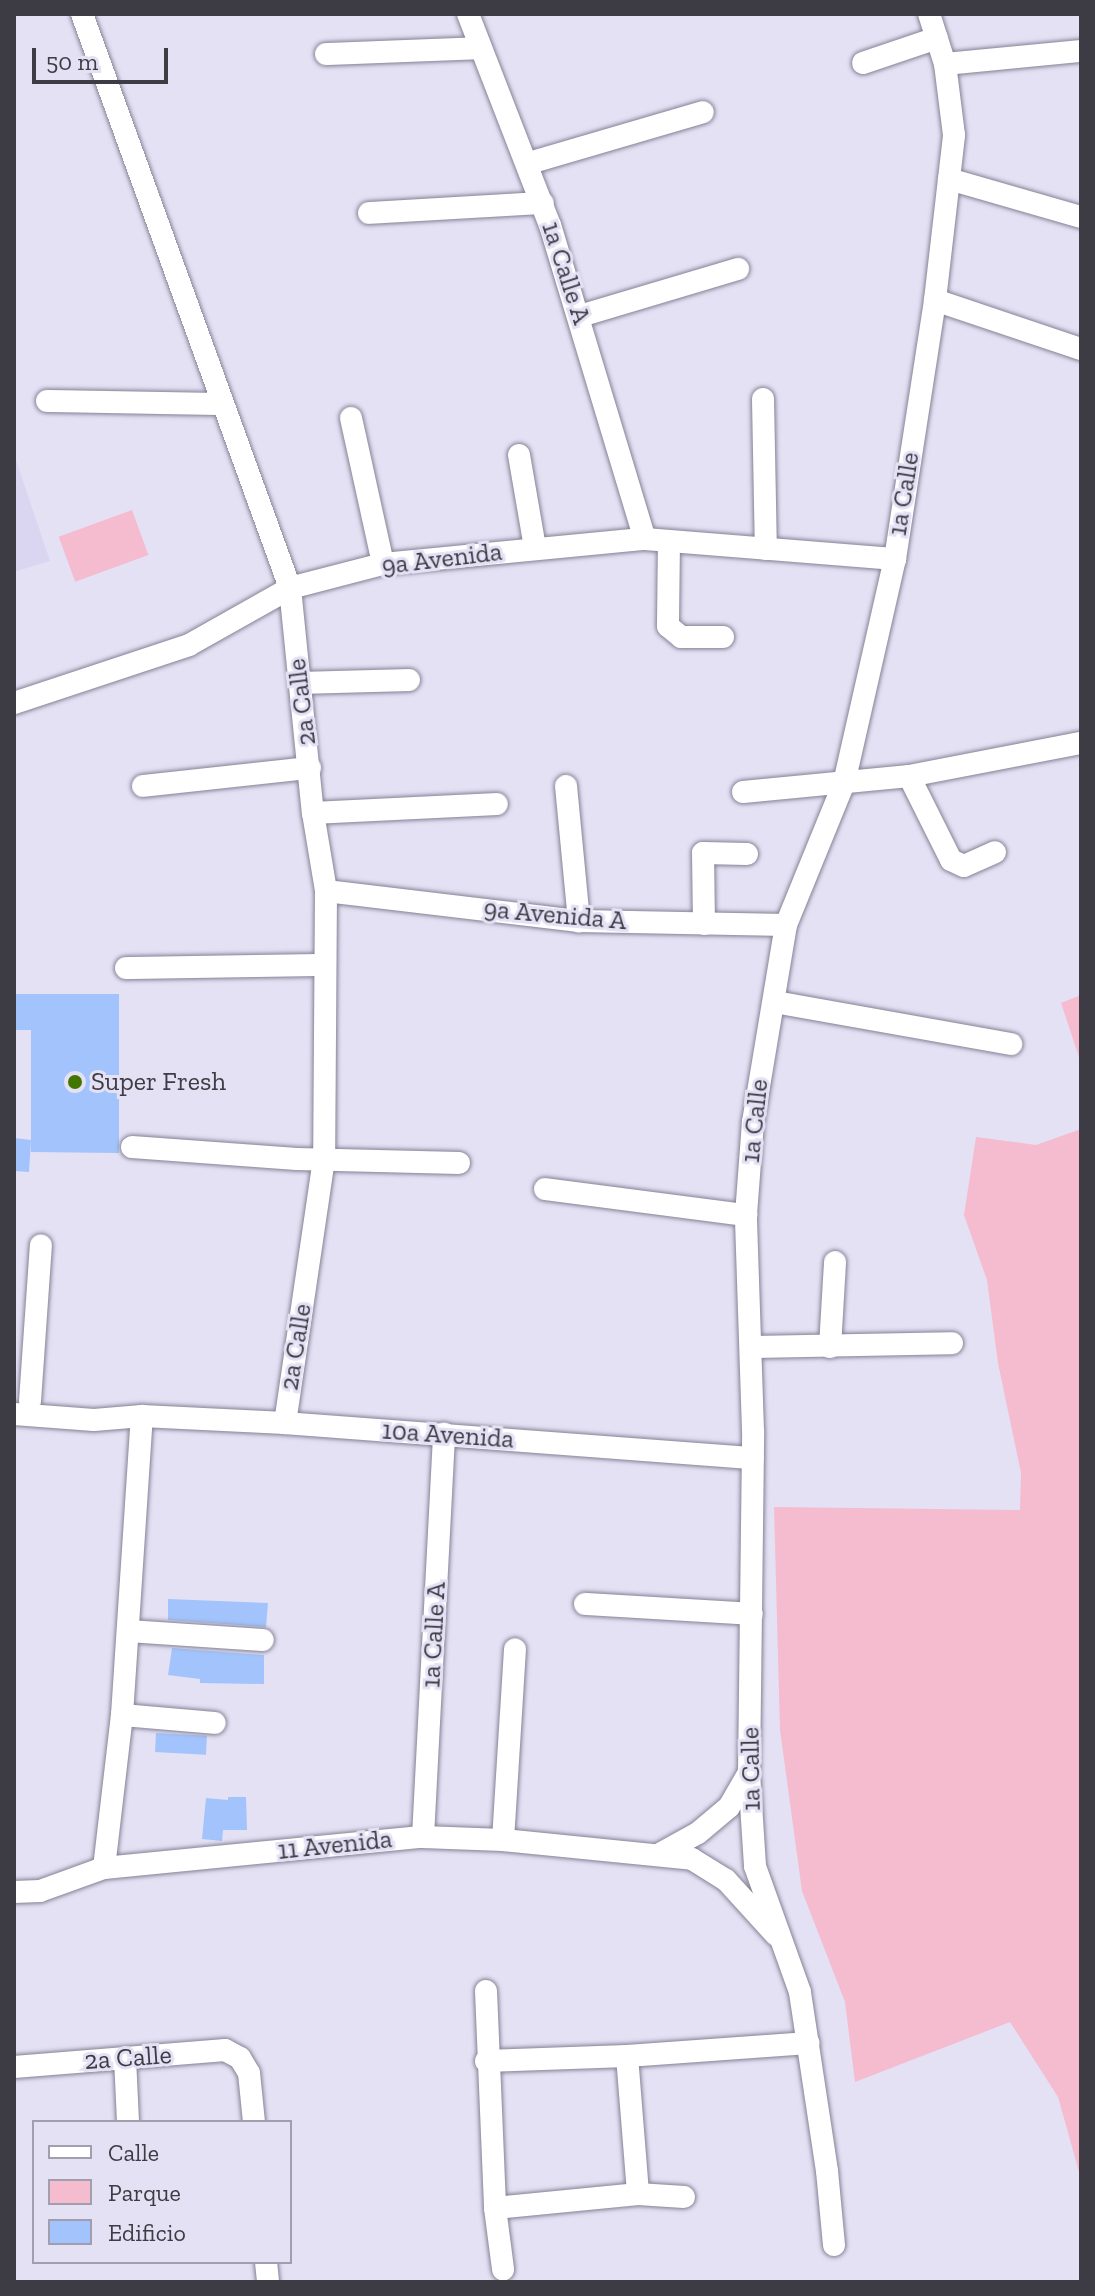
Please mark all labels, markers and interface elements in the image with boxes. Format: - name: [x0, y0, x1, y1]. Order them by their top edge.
- scale bar: [36, 32, 172, 82]
- text: 50 m: [46, 47, 98, 76]
- street label: 1a Calle A: [535, 217, 597, 329]
- street label: 1a Calle: [882, 450, 926, 538]
- street label: 9a Avenida: [380, 536, 504, 582]
- street label: 2a Calle: [281, 657, 323, 747]
- street label: 9a Avenida A: [482, 893, 628, 937]
- place label: Super Fresh: [91, 1066, 226, 1098]
- marker: Super Fresh: [66, 1073, 84, 1091]
- street label: 1a Calle: [735, 1078, 775, 1164]
- street label: 2a Calle: [274, 1301, 318, 1393]
- street label: 10a Avenida: [381, 1415, 515, 1455]
- street label: 1a Calle A: [416, 1581, 452, 1689]
- street label: 1a Calle: [735, 1727, 767, 1811]
- street label: 11 Avenida: [276, 1823, 394, 1867]
- street label: 2a Calle: [83, 2039, 173, 2077]
- legend: [32, 2120, 292, 2264]
- text: Calle: [108, 2138, 159, 2167]
- text: Parque: [108, 2178, 181, 2207]
- text: Edificio: [108, 2218, 186, 2247]

